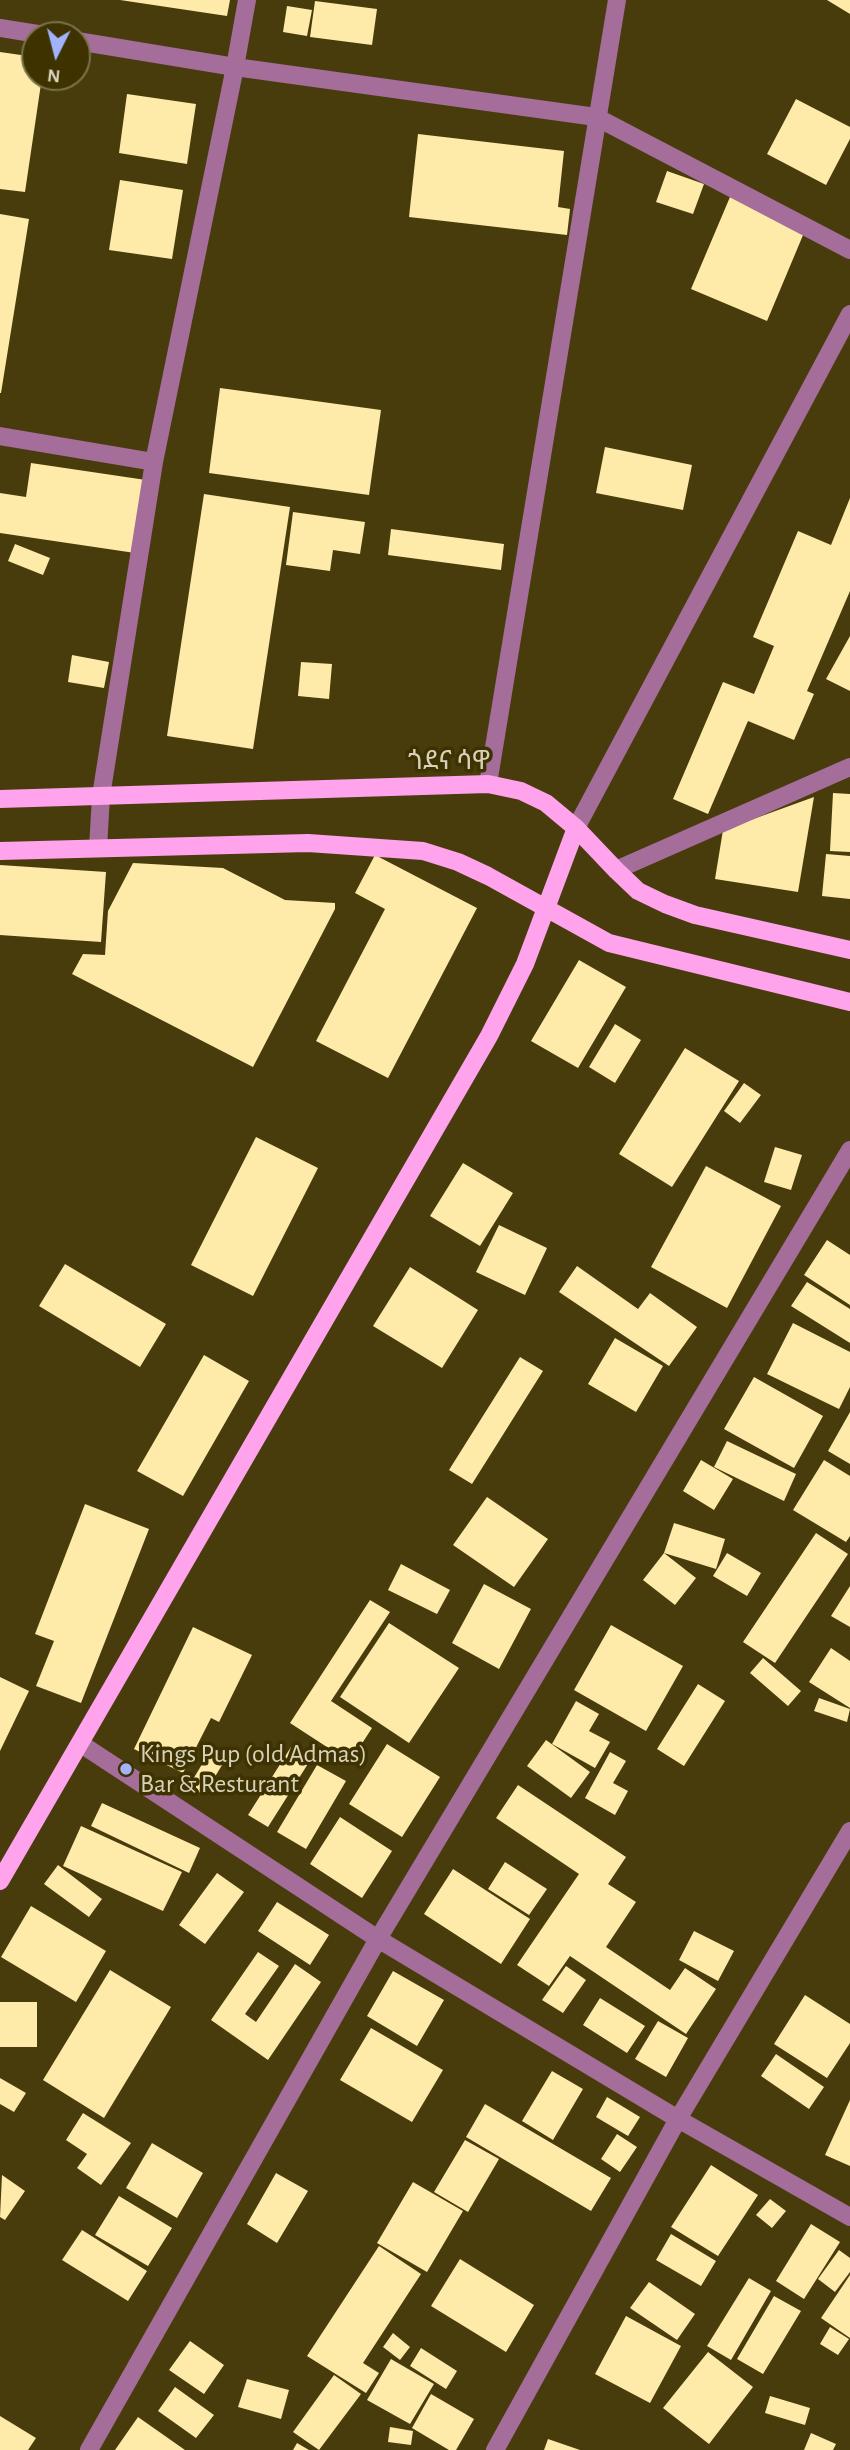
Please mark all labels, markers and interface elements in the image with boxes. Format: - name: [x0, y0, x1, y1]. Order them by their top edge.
- north arrow: [21, 21, 91, 91]
- text: N: [46, 65, 62, 86]
- street label: ጎደና ሳዋ: [408, 745, 490, 777]
- place label: Kings Pup (old Admas) Bar & Resturant: [140, 1738, 367, 1800]
- marker: Kings Pup (old Admas) Bar & Resturant: [118, 1761, 134, 1777]

